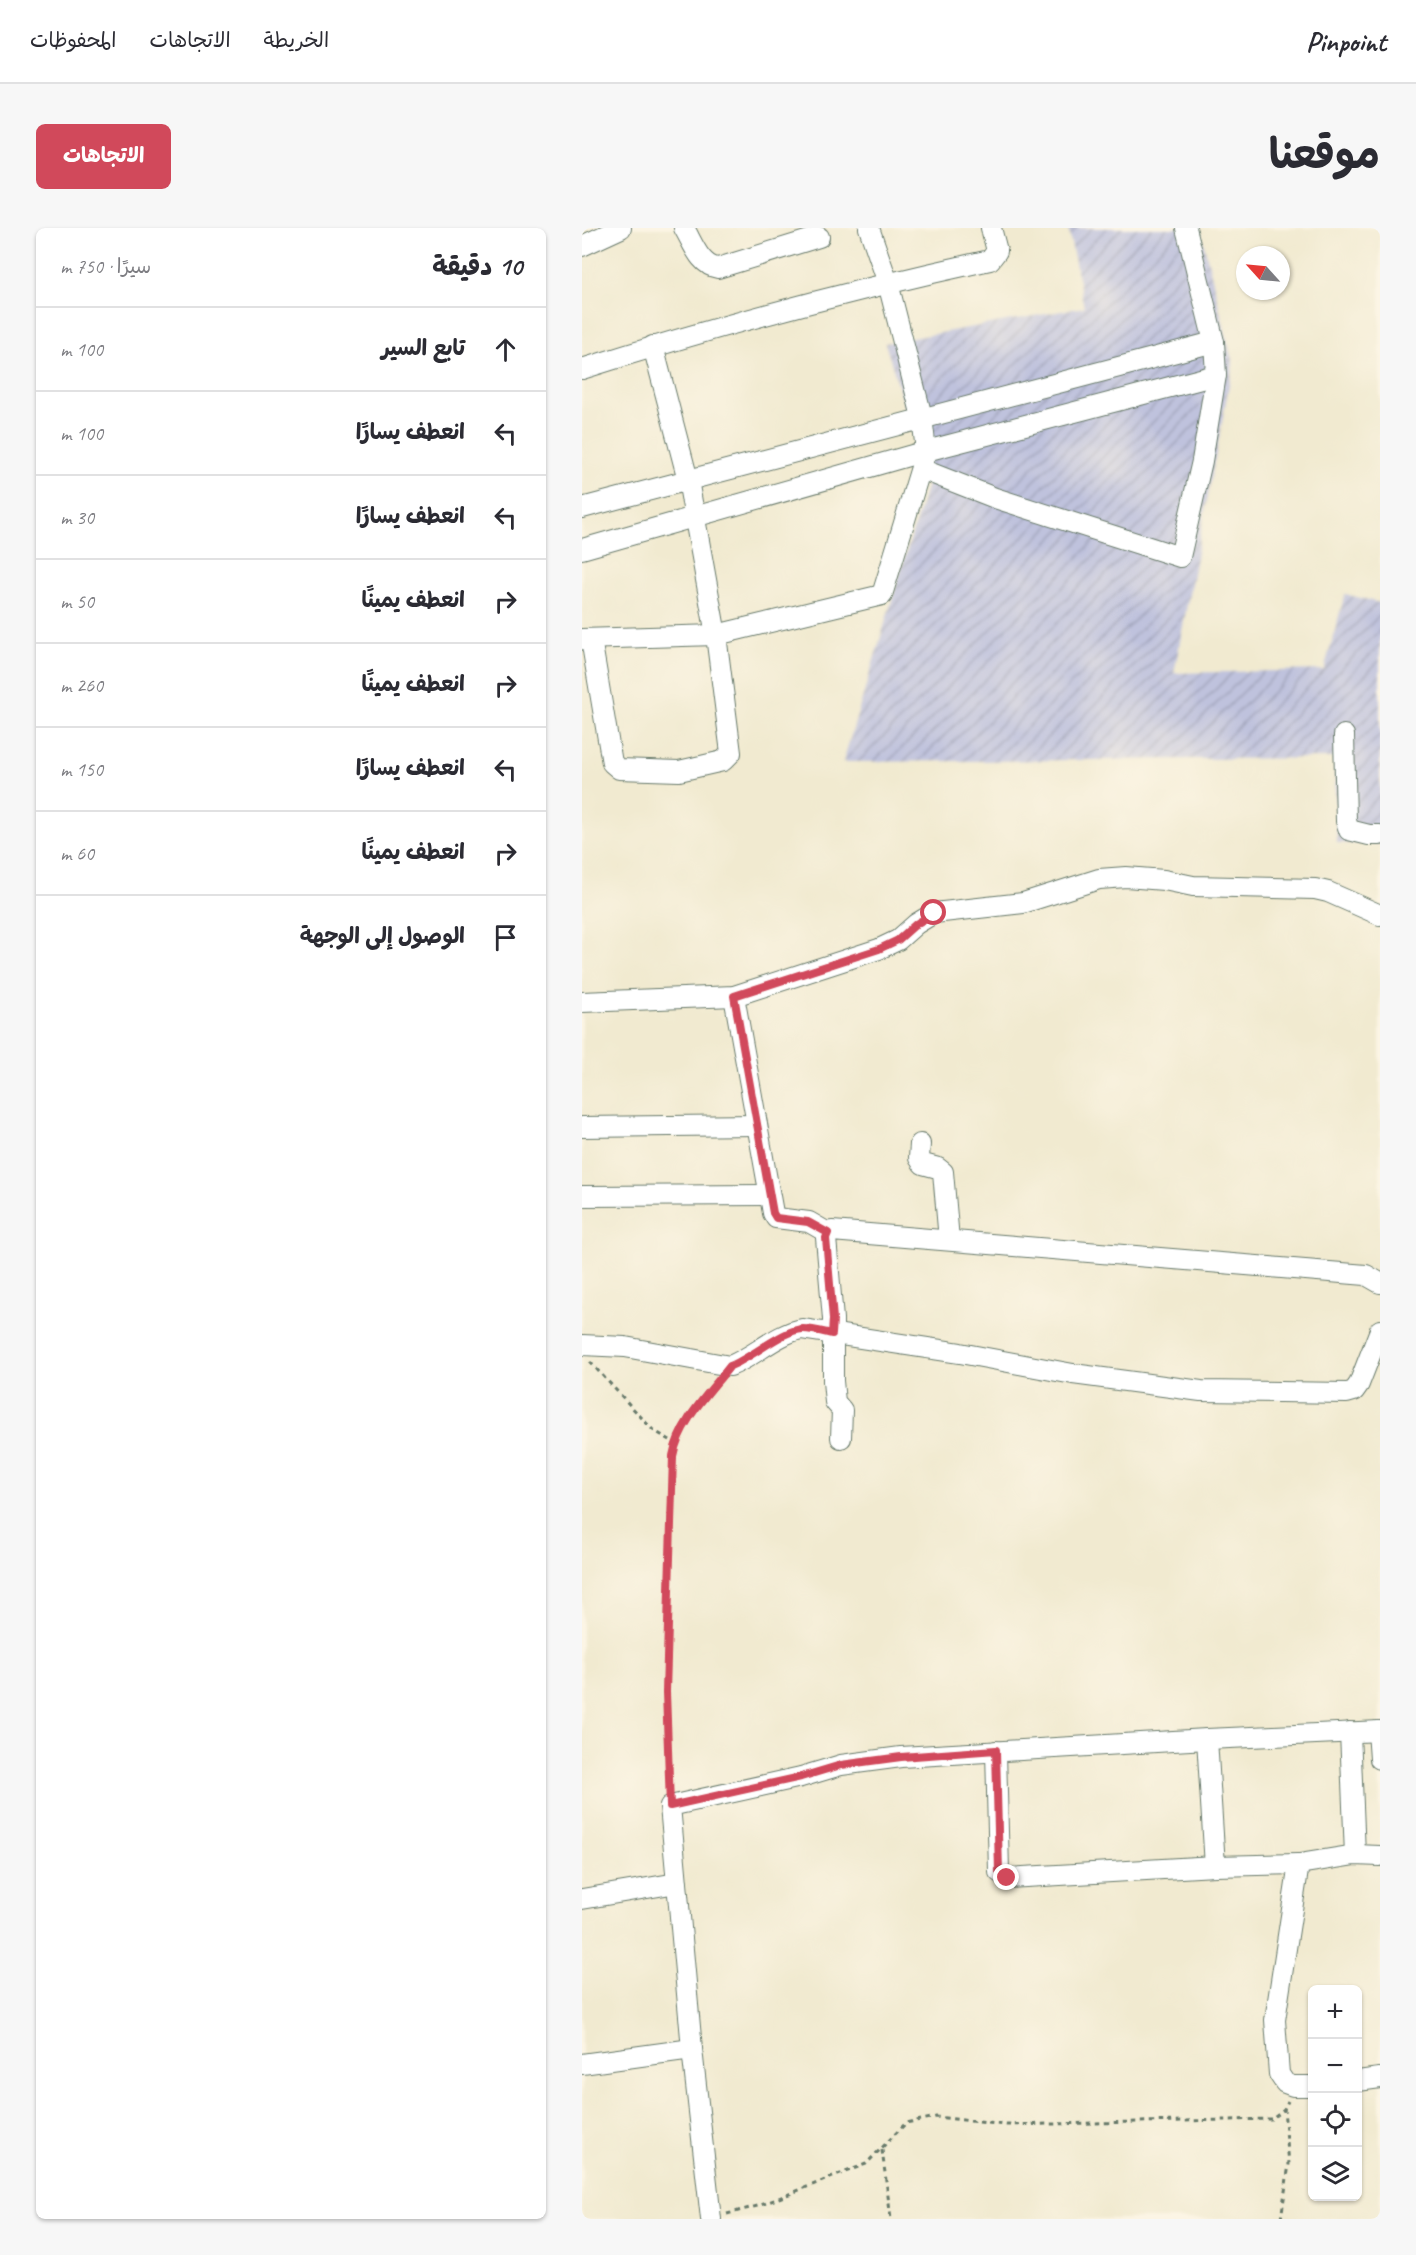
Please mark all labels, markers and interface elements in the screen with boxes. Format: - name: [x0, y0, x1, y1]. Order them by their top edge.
- text: Pinpoint: [1306, 24, 1386, 59]
- text: المحفوظات: [30, 27, 116, 53]
- text: الاتجاهات: [149, 27, 231, 53]
- text: الخريطة: [264, 27, 329, 53]
- button: الاتجاهات: [36, 124, 171, 189]
- text: موقعنا: [1269, 128, 1380, 181]
- north arrow: [1236, 246, 1290, 300]
- text: 10 دقيقة: [432, 250, 522, 283]
- text: سيرًا · 750 m: [60, 254, 151, 279]
- icon: ahead: [489, 333, 522, 366]
- text: تابع السير: [381, 334, 465, 362]
- text: 100 m: [60, 337, 103, 362]
- icon: left: [489, 417, 522, 450]
- text: انعطف يسارًا: [356, 418, 465, 446]
- text: 100 m: [60, 421, 103, 446]
- icon: left: [489, 501, 522, 534]
- text: انعطف يسارًا: [356, 502, 465, 530]
- text: 30 m: [60, 505, 94, 530]
- icon: right: [489, 585, 522, 618]
- text: انعطف يمينًا: [361, 586, 465, 614]
- text: 50 m: [60, 589, 94, 614]
- icon: right: [489, 669, 522, 702]
- text: انعطف يمينًا: [361, 670, 465, 698]
- text: 260 m: [60, 673, 103, 698]
- icon: left: [489, 753, 522, 786]
- text: انعطف يسارًا: [356, 754, 465, 782]
- text: 150 m: [60, 757, 103, 782]
- icon: right: [489, 837, 522, 870]
- text: انعطف يمينًا: [361, 838, 465, 866]
- text: 60 m: [60, 841, 94, 866]
- route start: [920, 899, 946, 925]
- icon: arrive: [489, 921, 522, 954]
- text: الوصول إلى الوجهة: [300, 922, 465, 950]
- route end: [993, 1864, 1019, 1890]
- map controls: [1308, 1985, 1362, 2201]
- button: +: [1308, 1985, 1362, 2039]
- button: −: [1308, 2039, 1362, 2093]
- button: locate: [1308, 2093, 1362, 2147]
- button: layers: [1308, 2147, 1362, 2201]

